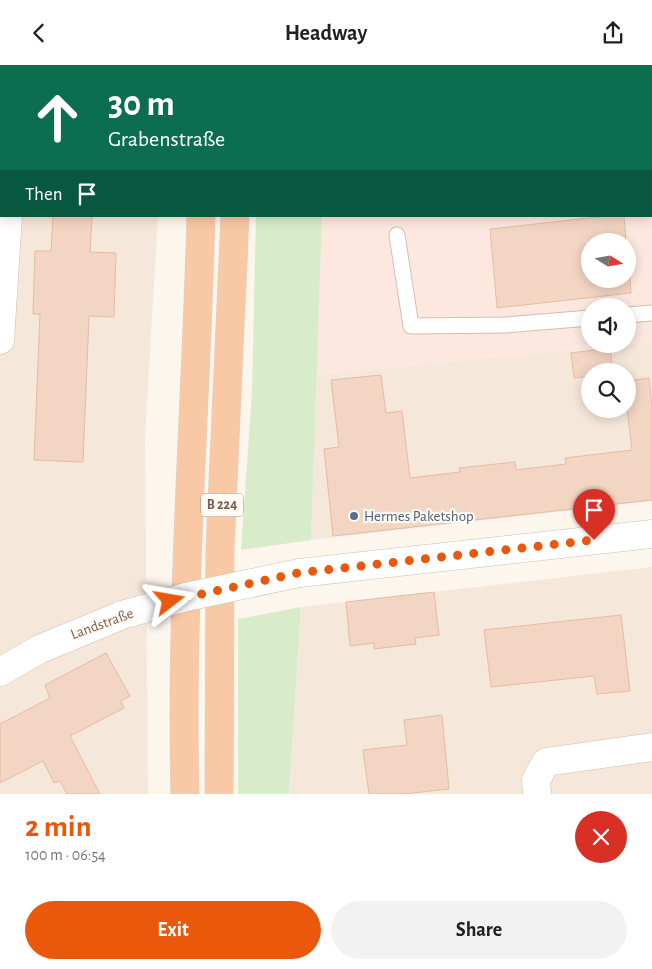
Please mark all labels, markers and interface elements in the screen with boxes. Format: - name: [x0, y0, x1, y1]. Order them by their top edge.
- icon: back: [25, 19, 53, 47]
- icon: share: [599, 19, 627, 47]
- text: Headway: [285, 22, 367, 44]
- icon: ahead: [25, 85, 90, 150]
- text: 30 m: [108, 87, 175, 122]
- text: Grabenstraße: [108, 128, 225, 150]
- icon: arrive: [73, 180, 101, 208]
- text: Then: [25, 185, 63, 204]
- north arrow: [581, 233, 636, 287]
- map controls: [581, 233, 636, 418]
- button: sound: [581, 298, 636, 353]
- button: search: [581, 363, 636, 418]
- pin: [573, 489, 615, 540]
- road number: B 224: [201, 493, 243, 517]
- icon: arrive: [580, 496, 608, 524]
- place label: Hermes Paketshop: [364, 509, 474, 524]
- marker: Hermes Paketshop: [348, 510, 360, 522]
- position arrow: [143, 574, 195, 626]
- street label: Landstraße: [69, 606, 136, 642]
- button: close: [575, 811, 627, 863]
- text: 2 min: [25, 812, 92, 842]
- text: 100 m · 06:54: [25, 847, 106, 863]
- button: Exit: [25, 901, 321, 959]
- button: Share: [331, 901, 627, 959]

